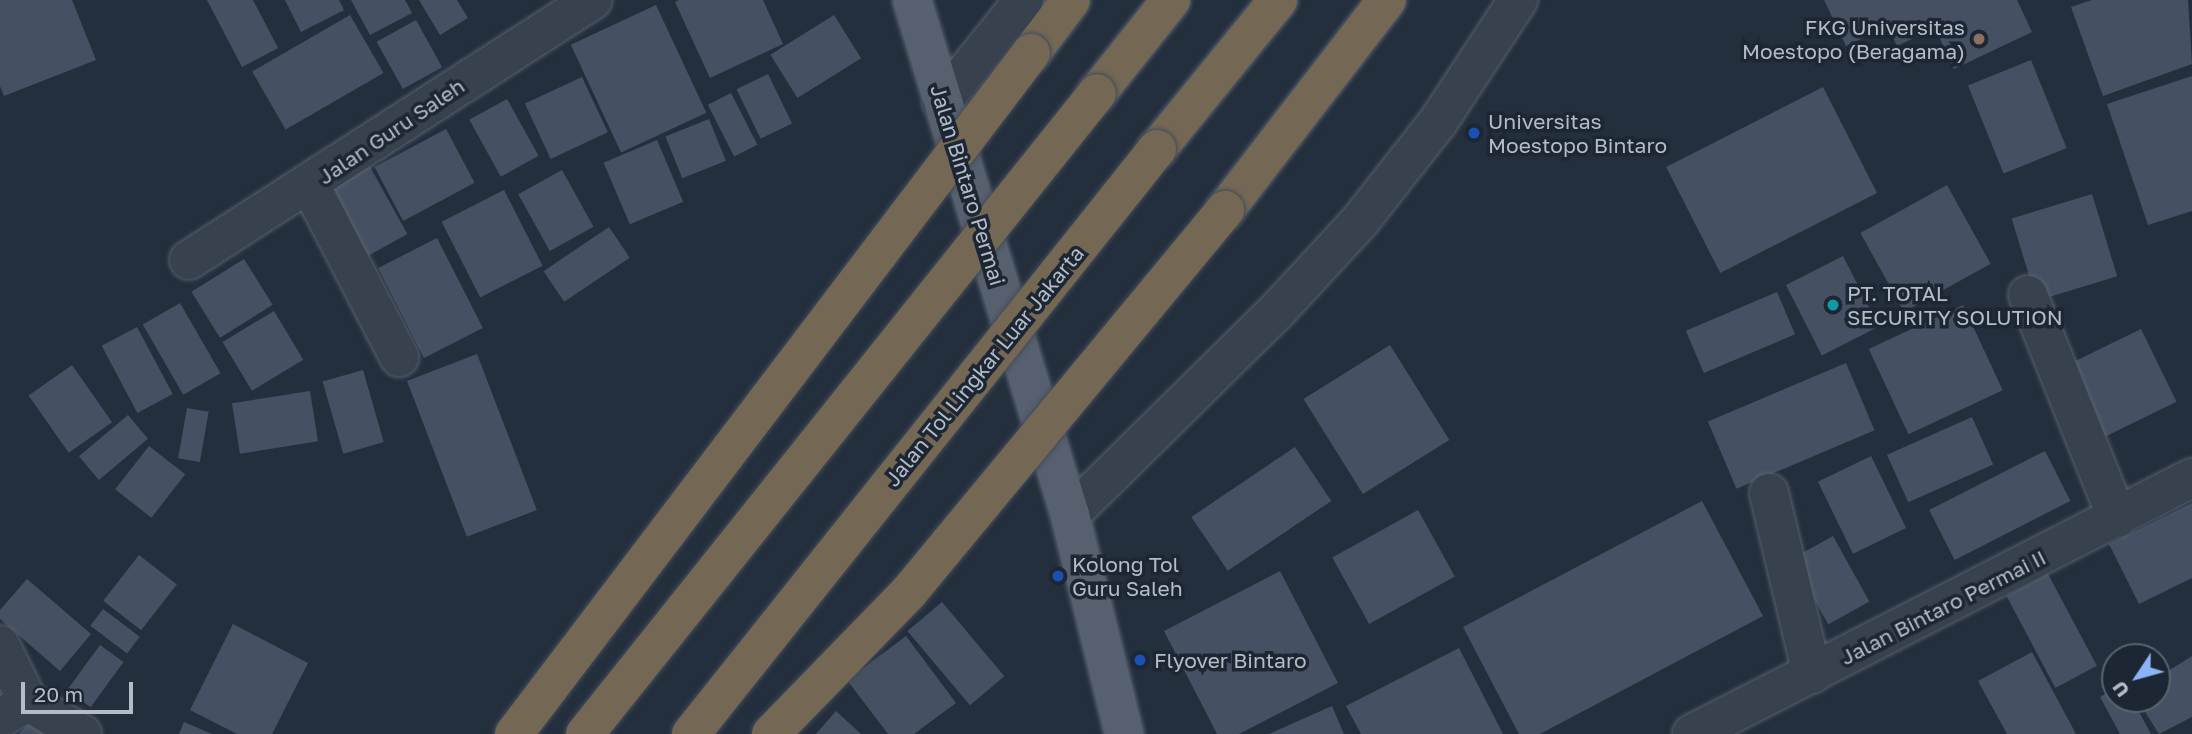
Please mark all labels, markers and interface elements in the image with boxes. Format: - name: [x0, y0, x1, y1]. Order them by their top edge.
- place label: FKG Universitas Moestopo (Beragama): [1742, 14, 1965, 64]
- marker: FKG Universitas Moestopo (Beragama): [1971, 31, 1987, 47]
- street label: Jalan Guru Saleh: [313, 73, 469, 189]
- street label: Jalan Bintaro Permai: [925, 81, 1011, 289]
- place label: Universitas Moestopo Bintaro: [1488, 108, 1667, 158]
- marker: Universitas Moestopo Bintaro: [1466, 125, 1482, 141]
- street label: Jalan Tol Lingkar Luar Jakarta: [879, 241, 1089, 491]
- place label: PT. TOTAL SECURITY SOLUTION: [1847, 280, 2063, 330]
- marker: PT. TOTAL SECURITY SOLUTION: [1825, 297, 1841, 313]
- street label: Jalan Bintaro Permai II: [1836, 544, 2050, 670]
- place label: Kolong Tol Guru Saleh: [1072, 551, 1183, 601]
- marker: Kolong Tol Guru Saleh: [1050, 568, 1066, 584]
- north arrow: [2101, 643, 2171, 713]
- place label: Flyover Bintaro: [1154, 647, 1307, 673]
- marker: Flyover Bintaro: [1132, 652, 1148, 668]
- scale bar: [24, 668, 136, 712]
- text: U: [2107, 677, 2134, 702]
- text: 20 m: [34, 681, 83, 707]

